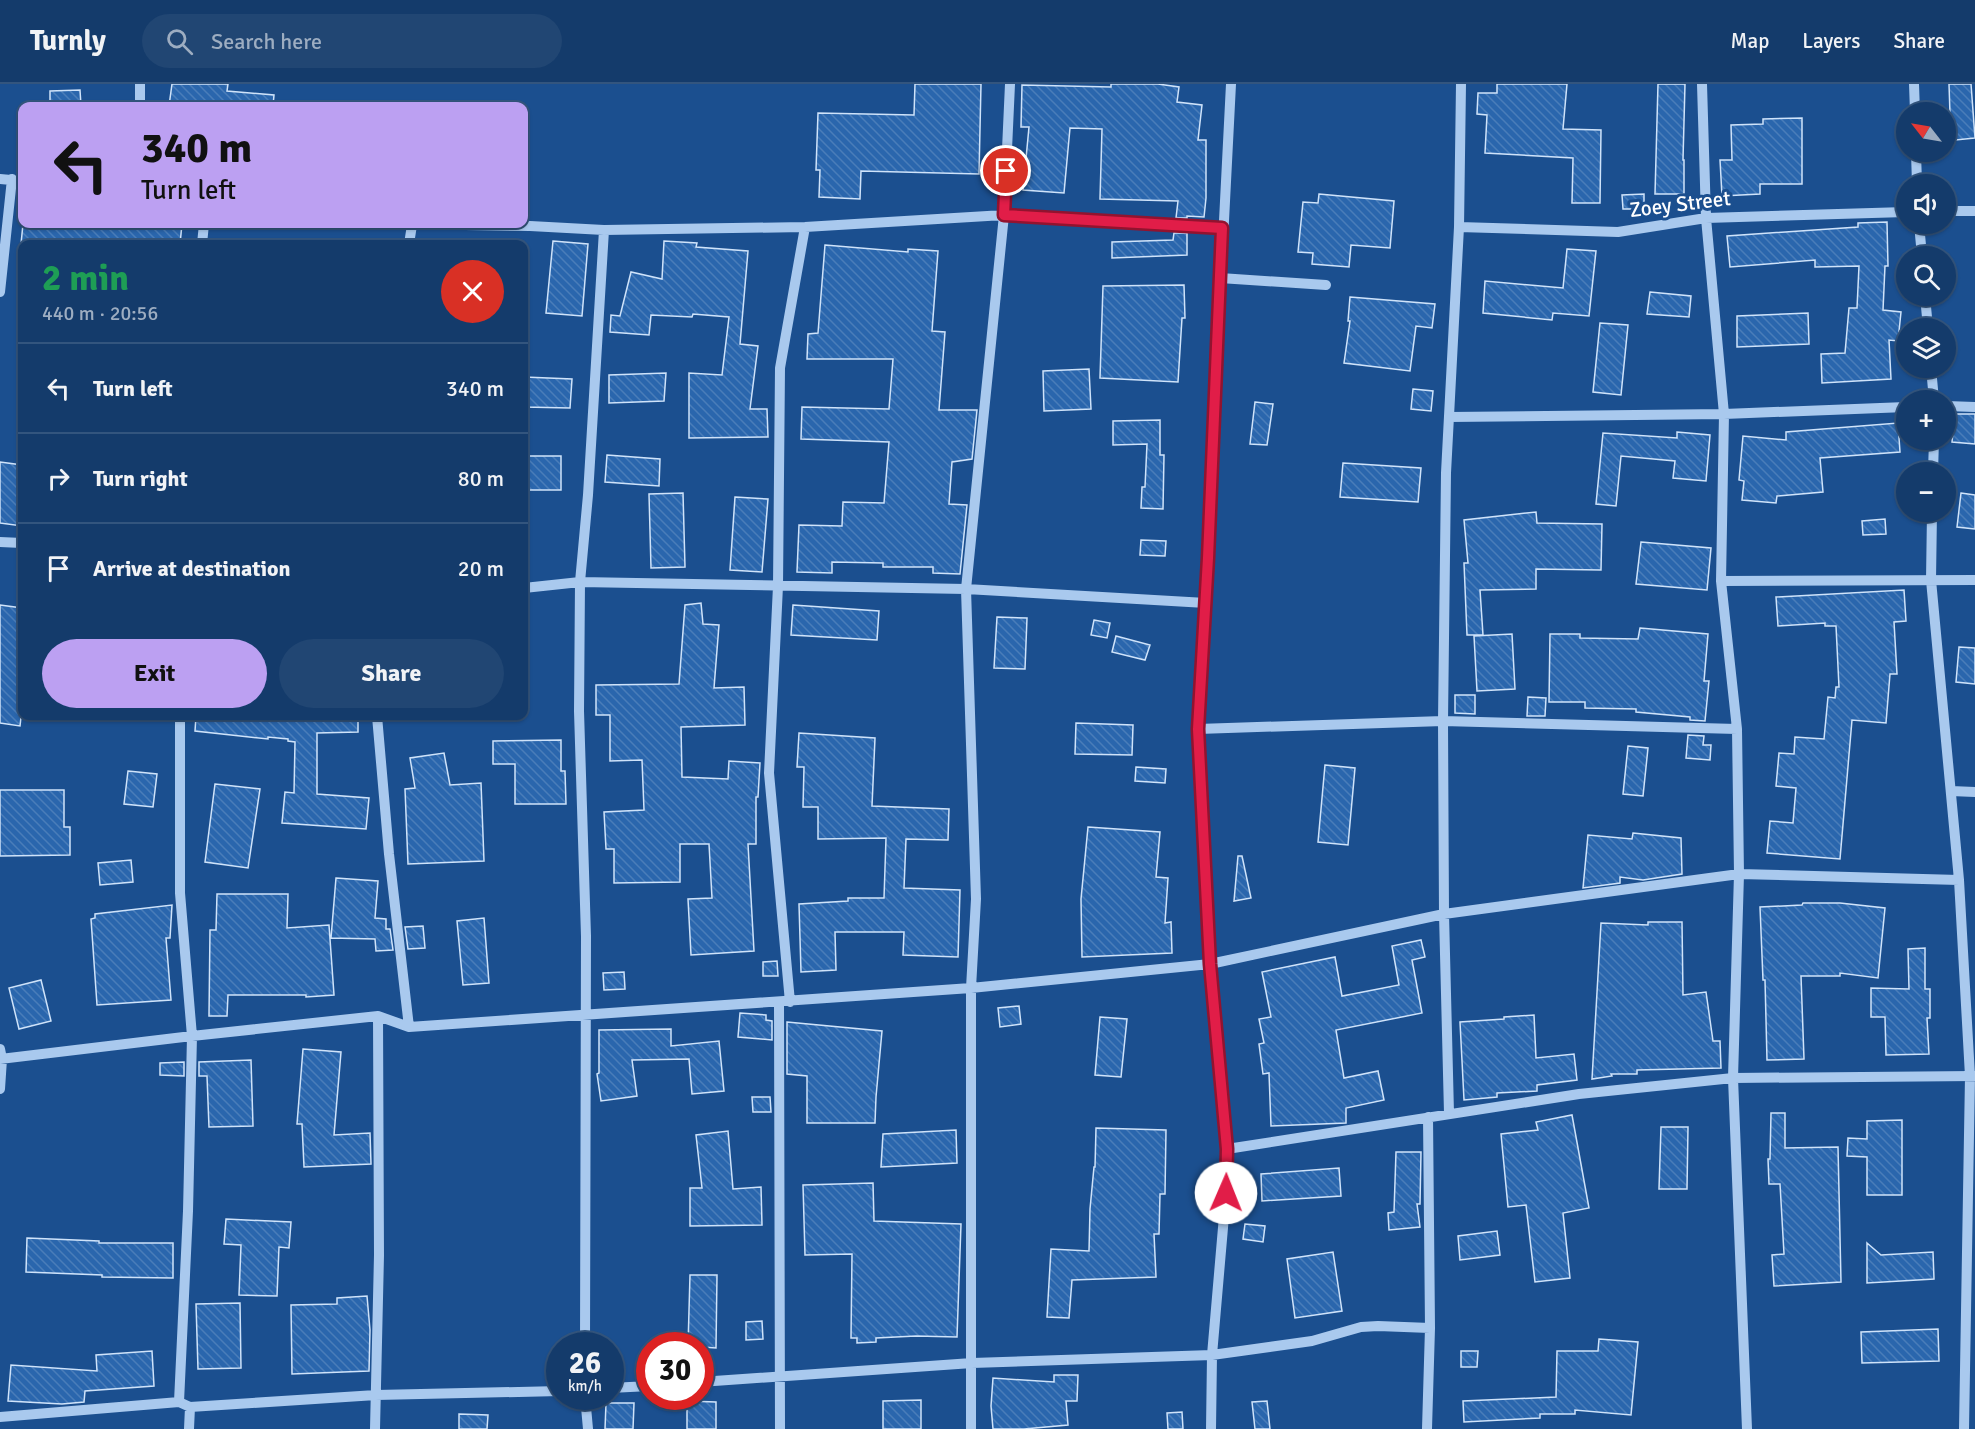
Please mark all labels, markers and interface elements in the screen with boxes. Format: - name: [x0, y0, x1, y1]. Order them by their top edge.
- search box: [142, 14, 562, 68]
- text: Turnly: [30, 24, 106, 58]
- icon: search: [163, 25, 196, 58]
- text: Search here: [211, 28, 322, 55]
- text: Map: [1731, 28, 1769, 54]
- text: Layers: [1802, 28, 1860, 54]
- text: Share: [1893, 28, 1945, 54]
- north arrow: [1896, 102, 1956, 162]
- map controls: [1896, 102, 1956, 522]
- text: 340 m: [141, 123, 252, 174]
- icon: left: [42, 126, 120, 204]
- pin: [980, 145, 1031, 196]
- icon: arrive: [989, 154, 1022, 187]
- text: Turn left: [141, 174, 236, 207]
- button: sound: [1896, 174, 1956, 234]
- street label: Zoey Street: [1628, 185, 1732, 223]
- button: search: [1896, 246, 1956, 306]
- text: 2 min: [42, 256, 129, 301]
- button: close: [441, 260, 504, 323]
- text: 440 m · 20:56: [42, 301, 158, 326]
- button: layers: [1896, 318, 1956, 378]
- icon: left: [42, 372, 75, 405]
- text: Turn left: [93, 375, 173, 402]
- text: 340 m: [446, 375, 504, 402]
- button: +: [1896, 390, 1956, 450]
- icon: right: [42, 462, 75, 495]
- button: −: [1896, 462, 1956, 522]
- text: Turn right: [93, 465, 188, 492]
- text: 80 m: [458, 465, 504, 492]
- icon: arrive: [42, 552, 75, 585]
- text: Arrive at destination: [93, 555, 290, 582]
- text: 20 m: [458, 555, 504, 582]
- button: Exit: [42, 639, 267, 708]
- button: Share: [279, 639, 504, 708]
- position arrow: [1194, 1161, 1258, 1225]
- speed limit sign: 30: [636, 1332, 714, 1410]
- text: 26: [569, 1345, 601, 1382]
- text: km/h: [568, 1377, 602, 1395]

